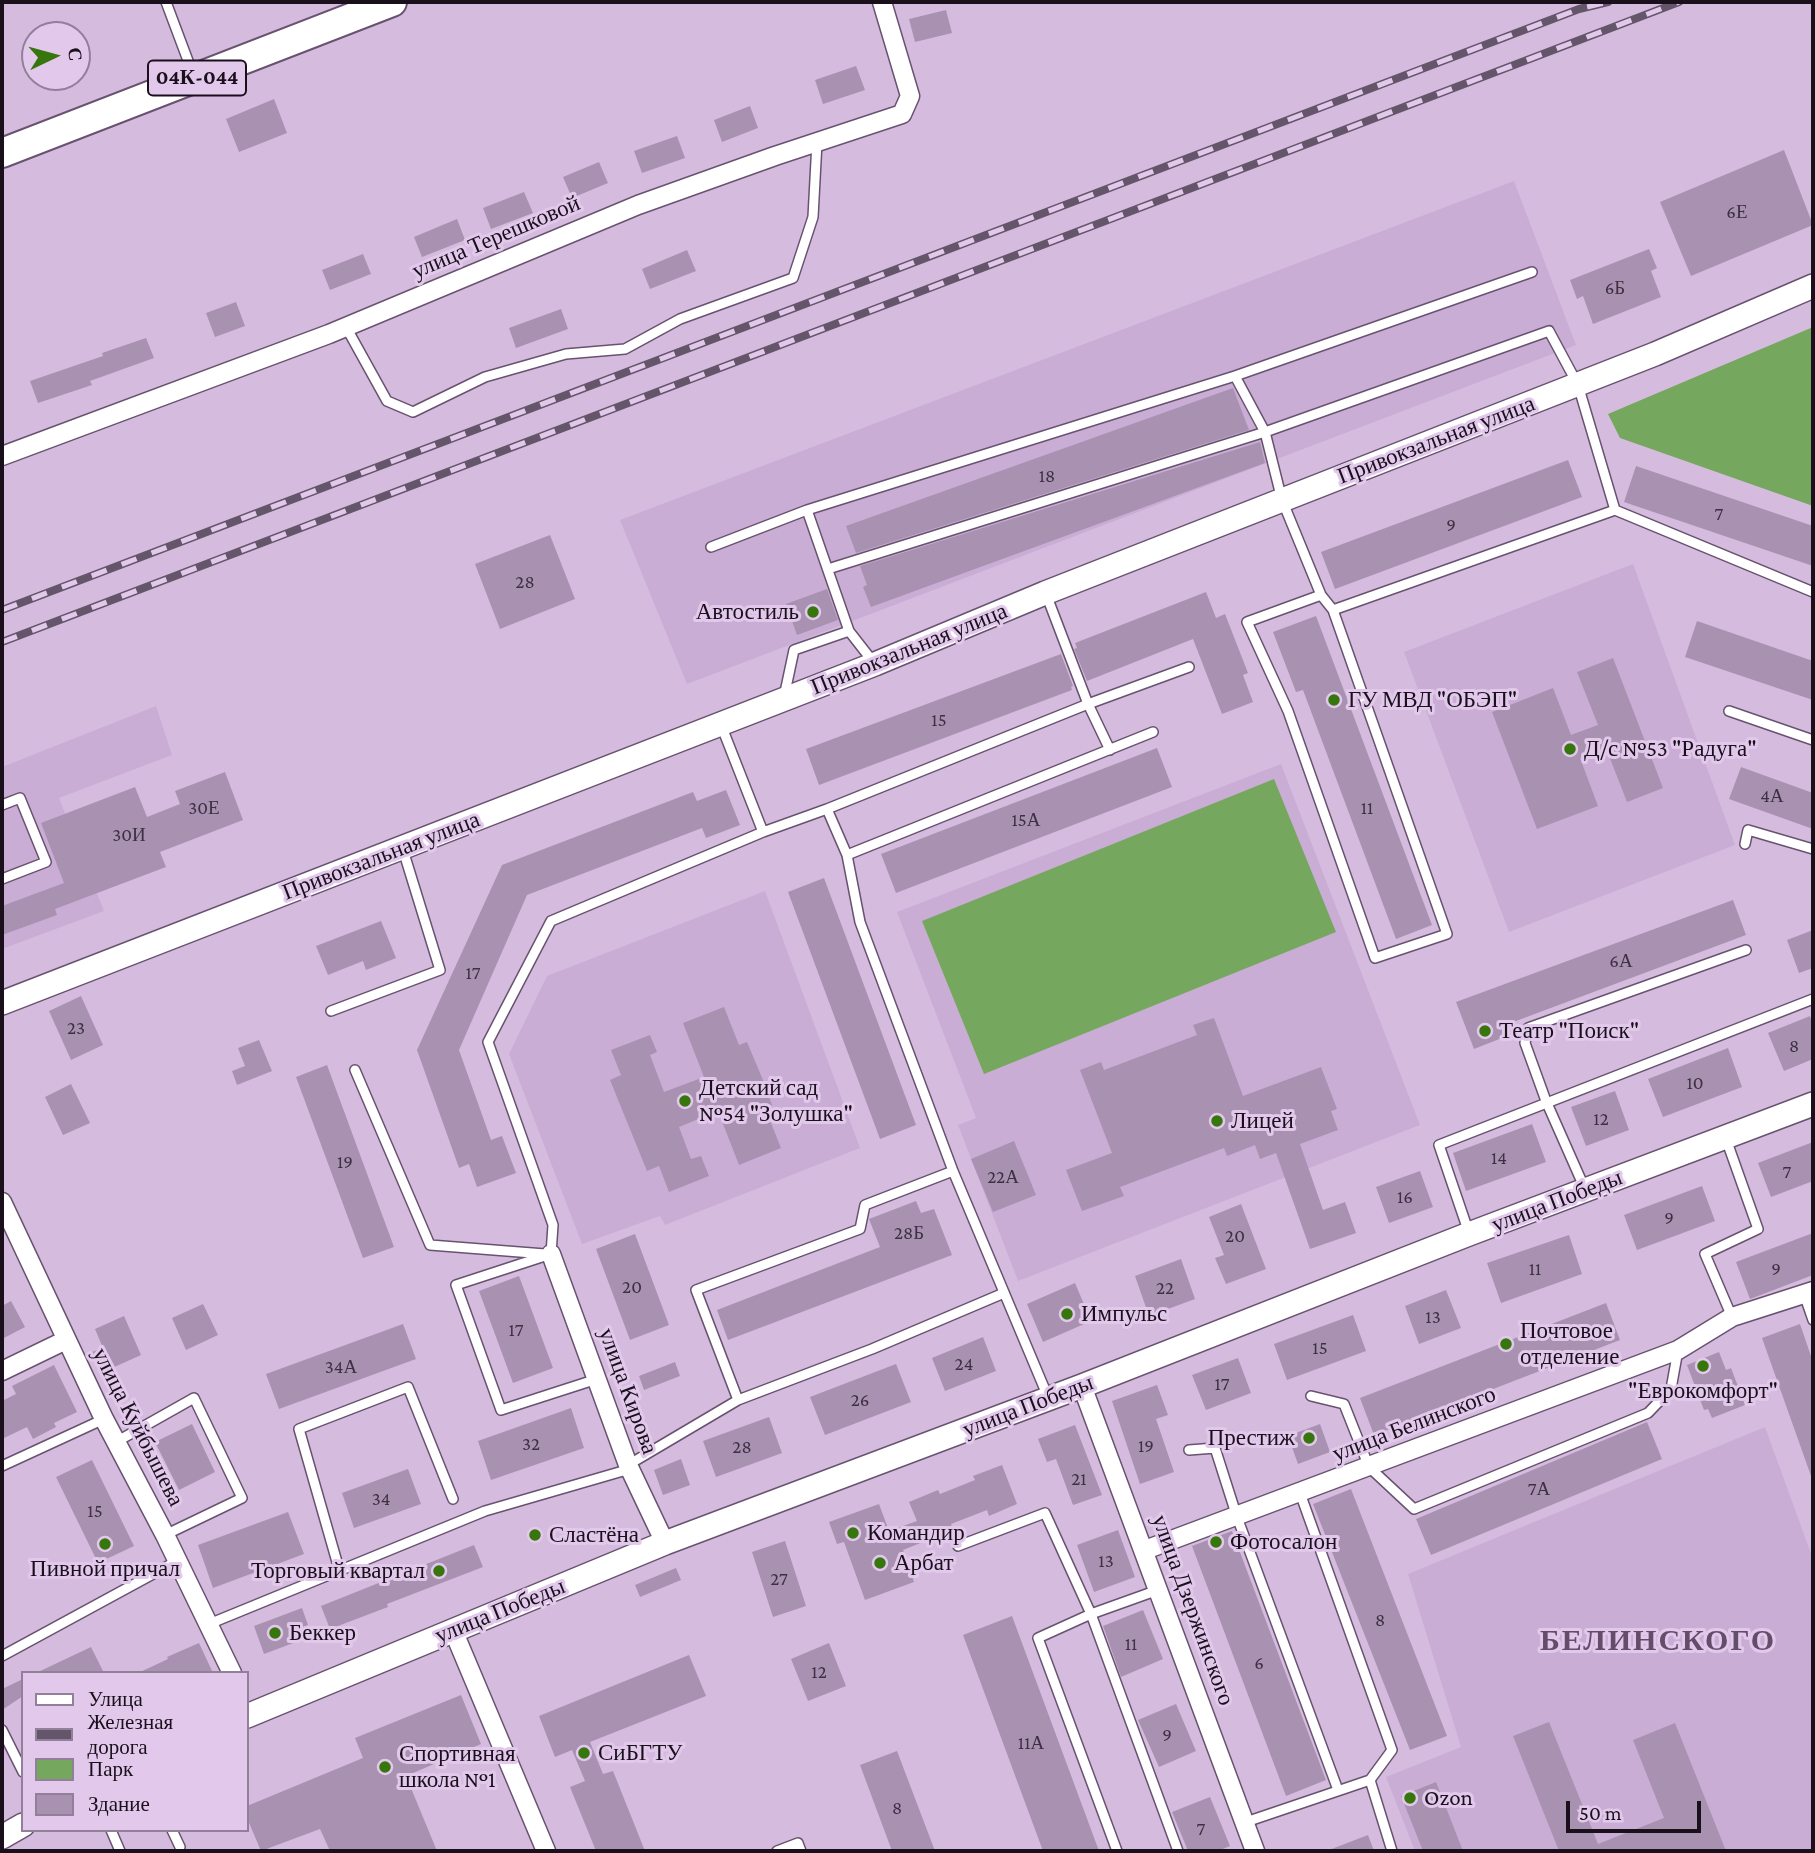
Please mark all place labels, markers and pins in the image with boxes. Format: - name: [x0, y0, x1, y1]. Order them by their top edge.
- place label: Автостиль: [696, 598, 799, 626]
- marker: Автостиль: [805, 604, 821, 620]
- place label: ГУ МВД "ОБЭП": [1348, 686, 1517, 714]
- marker: ГУ МВД "ОБЭП": [1326, 692, 1342, 708]
- place label: Д/с №53 "Радуга": [1584, 735, 1757, 763]
- marker: Д/с №53 "Радуга": [1562, 741, 1578, 757]
- place label: Театр "Поиск": [1499, 1017, 1639, 1045]
- marker: Театр "Поиск": [1477, 1023, 1493, 1039]
- place label: Детский сад №54 "Золушка": [699, 1074, 853, 1128]
- marker: Детский сад №54 "Золушка": [677, 1093, 693, 1109]
- place label: Лицей: [1231, 1107, 1294, 1135]
- marker: Лицей: [1209, 1113, 1225, 1129]
- place label: Импульс: [1081, 1300, 1167, 1328]
- marker: Импульс: [1059, 1306, 1075, 1322]
- place label: Почтовое отделение: [1520, 1317, 1619, 1371]
- marker: Почтовое отделение: [1498, 1336, 1514, 1352]
- marker: "Еврокомфорт": [1695, 1358, 1711, 1374]
- place label: "Еврокомфорт": [1628, 1377, 1778, 1405]
- place label: Престиж: [1208, 1424, 1295, 1452]
- marker: Престиж: [1301, 1430, 1317, 1446]
- place label: Командир: [867, 1519, 965, 1547]
- place label: Сластёна: [549, 1521, 639, 1549]
- marker: Командир: [845, 1525, 861, 1541]
- marker: Сластёна: [527, 1527, 543, 1543]
- place label: Фотосалон: [1230, 1528, 1337, 1556]
- marker: Фотосалон: [1208, 1534, 1224, 1550]
- marker: Пивной причал: [97, 1536, 113, 1552]
- place label: Арбат: [894, 1549, 953, 1577]
- place label: Пивной причал: [30, 1555, 180, 1583]
- marker: Арбат: [872, 1555, 888, 1571]
- place label: Торговый квартал: [251, 1557, 425, 1585]
- marker: Торговый квартал: [431, 1563, 447, 1579]
- place label: Беккер: [289, 1619, 356, 1647]
- marker: Беккер: [267, 1625, 283, 1641]
- place label: СиБГТУ: [598, 1739, 682, 1767]
- place label: Спортивная школа №1: [399, 1740, 516, 1794]
- marker: СиБГТУ: [576, 1745, 592, 1761]
- marker: Спортивная школа №1: [377, 1759, 393, 1775]
- place label: Ozon: [1424, 1784, 1473, 1812]
- marker: Ozon: [1402, 1790, 1418, 1806]

